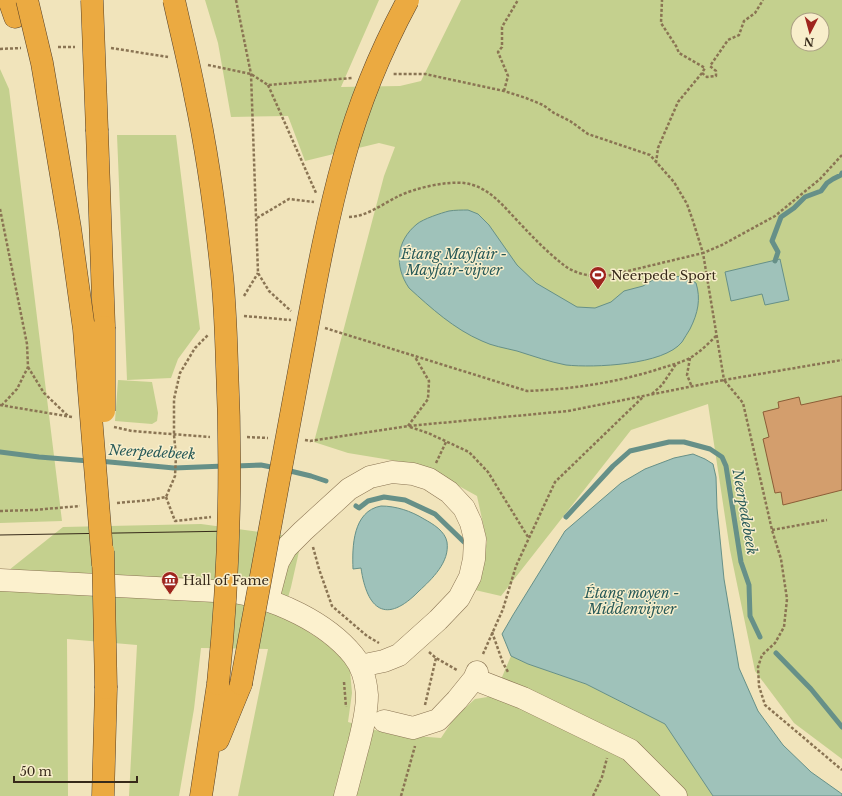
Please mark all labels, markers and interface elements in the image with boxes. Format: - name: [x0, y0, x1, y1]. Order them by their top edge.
- north arrow: [790, 12, 830, 52]
- text: N: [802, 34, 815, 49]
- water label: Étang Mayfair - Mayfair-vijver: [400, 245, 507, 279]
- sports icon: Neerpede Sport: [588, 265, 608, 290]
- place label: Neerpede Sport: [611, 267, 717, 284]
- water label: Neerpedebeek: [107, 441, 196, 463]
- water label: Neerpedebeek: [728, 467, 761, 556]
- museum icon: Hall of Fame: [160, 570, 180, 595]
- place label: Hall of Fame: [183, 572, 269, 589]
- water label: Étang moyen - Middenvijver: [584, 584, 679, 618]
- scale bar: [14, 758, 137, 784]
- text: 50 m: [20, 764, 52, 779]

